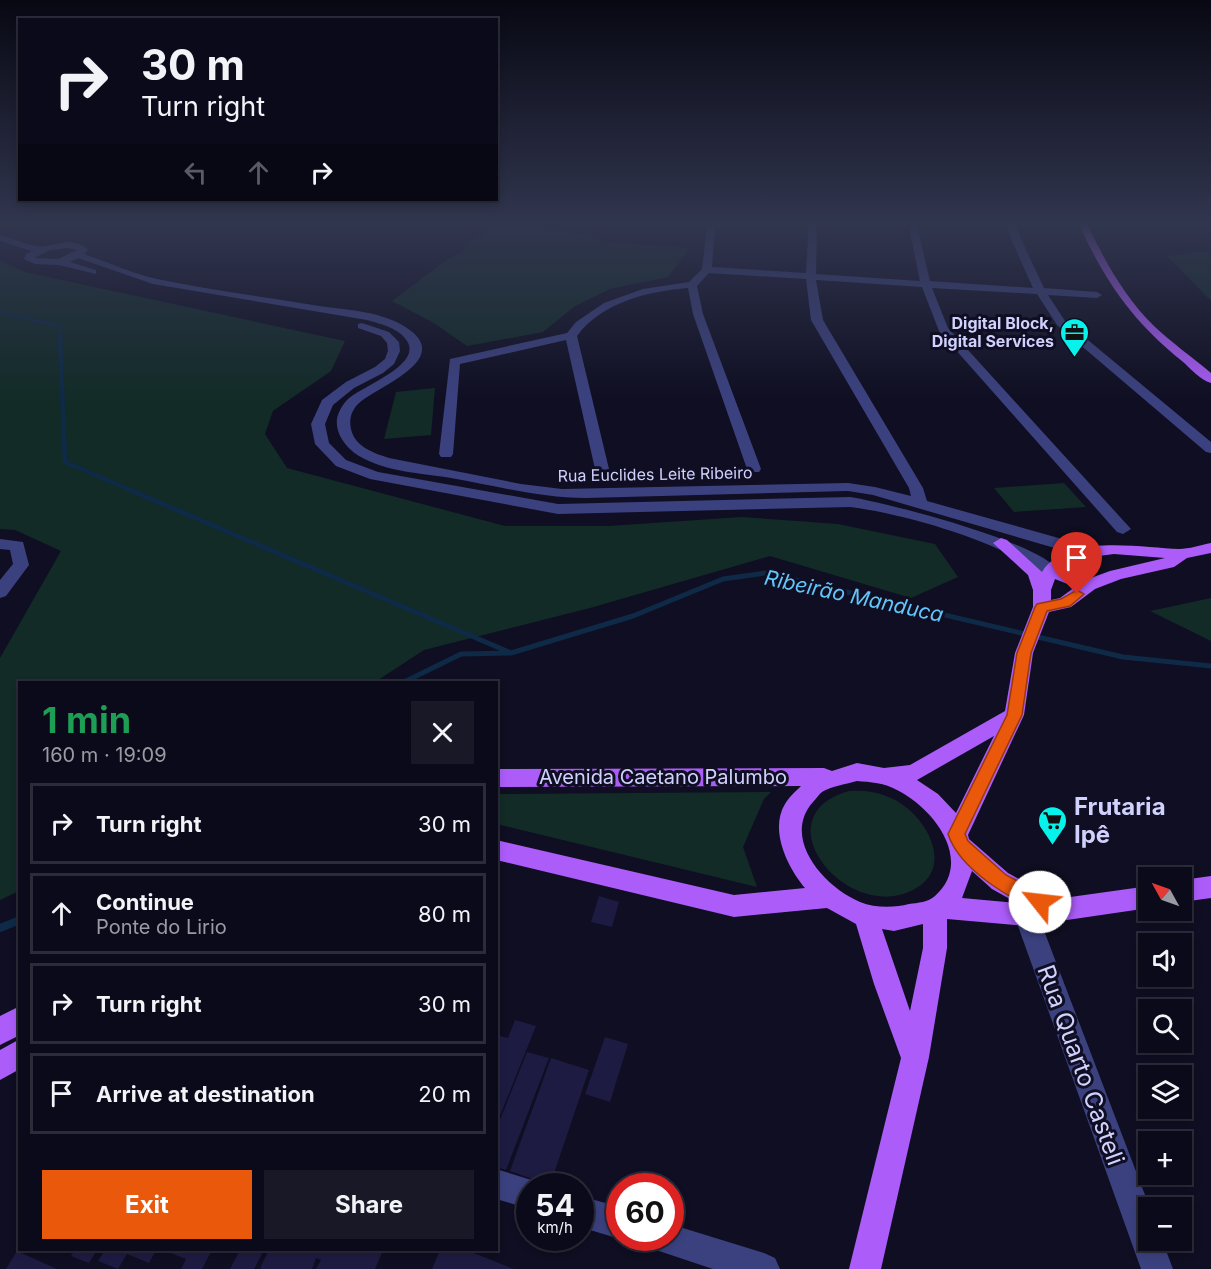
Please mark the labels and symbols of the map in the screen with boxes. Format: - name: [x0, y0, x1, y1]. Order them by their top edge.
- place label: Digital Block, Digital Services: [932, 313, 1054, 351]
- office icon: Digital Block, Digital Services: [1059, 316, 1091, 358]
- street label: Rua Euclides Leite Ribeiro: [557, 462, 753, 486]
- pin: [1051, 532, 1102, 594]
- water label: Ribeirão Manduca: [762, 565, 946, 627]
- street label: Avenida Caetano Palumbo: [539, 765, 787, 789]
- place label: Frutaria Ipê: [1074, 792, 1166, 849]
- supermarket icon: Frutaria Ipê: [1037, 804, 1069, 846]
- north arrow: [1138, 867, 1192, 921]
- position arrow: [1008, 870, 1072, 934]
- street label: Rua Quarto Casteli: [1031, 961, 1131, 1169]
- speed limit sign: 60: [606, 1173, 684, 1251]

